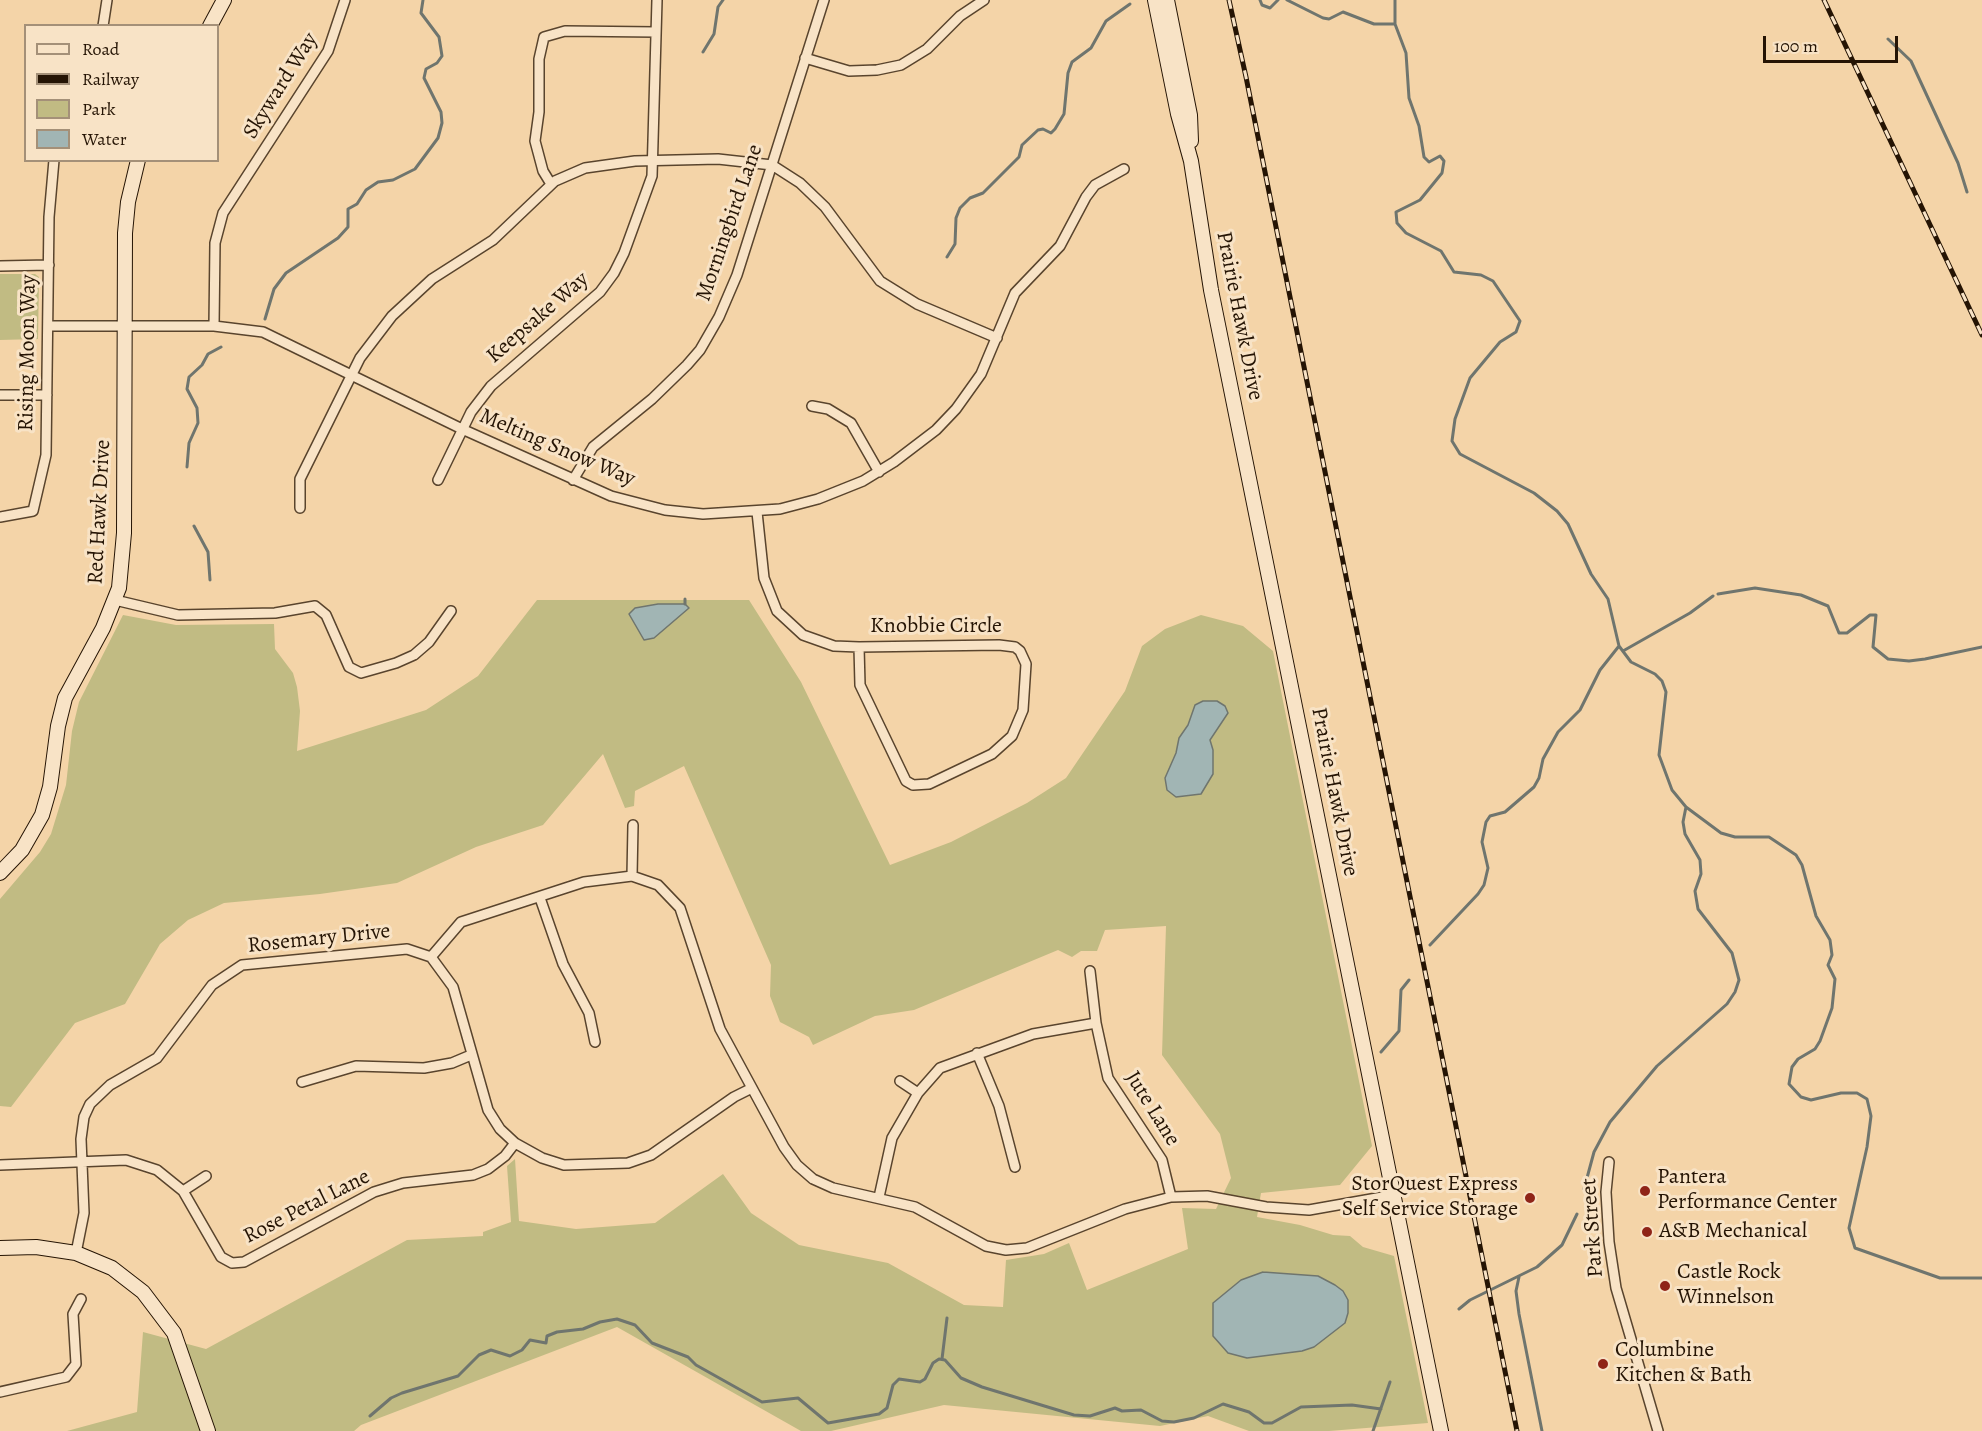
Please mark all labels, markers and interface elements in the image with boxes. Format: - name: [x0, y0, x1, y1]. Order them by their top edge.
- legend: [24, 24, 219, 162]
- scale bar: [1766, 24, 1901, 62]
- street label: Skyward Way: [238, 28, 324, 144]
- text: 100 m: [1774, 34, 1818, 58]
- text: Road: [82, 37, 119, 61]
- text: Railway: [82, 67, 139, 91]
- text: Park: [82, 97, 116, 121]
- text: Water: [82, 127, 127, 151]
- street label: Morningbird Lane: [691, 141, 769, 305]
- street label: Prairie Hawk Drive: [1210, 229, 1268, 403]
- street label: Keepsake Way: [482, 266, 594, 370]
- street label: Rising Moon Way: [13, 274, 43, 432]
- street label: Melting Snow Way: [475, 403, 639, 493]
- street label: Red Hawk Drive: [83, 439, 117, 585]
- street label: Knobbie Circle: [870, 614, 1002, 640]
- street label: Prairie Hawk Drive: [1305, 705, 1363, 879]
- street label: Rosemary Drive: [246, 918, 392, 960]
- street label: Jute Lane: [1119, 1067, 1185, 1151]
- street label: Rose Petal Lane: [239, 1164, 375, 1250]
- place label: Pantera Performance Center: [1657, 1165, 1837, 1216]
- place label: StorQuest Express Self Service Storage: [1342, 1172, 1518, 1224]
- street label: Park Street: [1576, 1177, 1610, 1279]
- marker: Pantera Performance Center: [1638, 1184, 1652, 1198]
- marker: StorQuest Express Self Service Storage: [1523, 1191, 1537, 1205]
- place label: A&B Mechanical: [1659, 1219, 1807, 1245]
- marker: A&B Mechanical: [1640, 1225, 1654, 1239]
- place label: Castle Rock Winnelson: [1677, 1260, 1781, 1312]
- marker: Castle Rock Winnelson: [1658, 1279, 1672, 1293]
- place label: Columbine Kitchen & Bath: [1615, 1338, 1752, 1390]
- marker: Columbine Kitchen & Bath: [1596, 1357, 1610, 1371]

